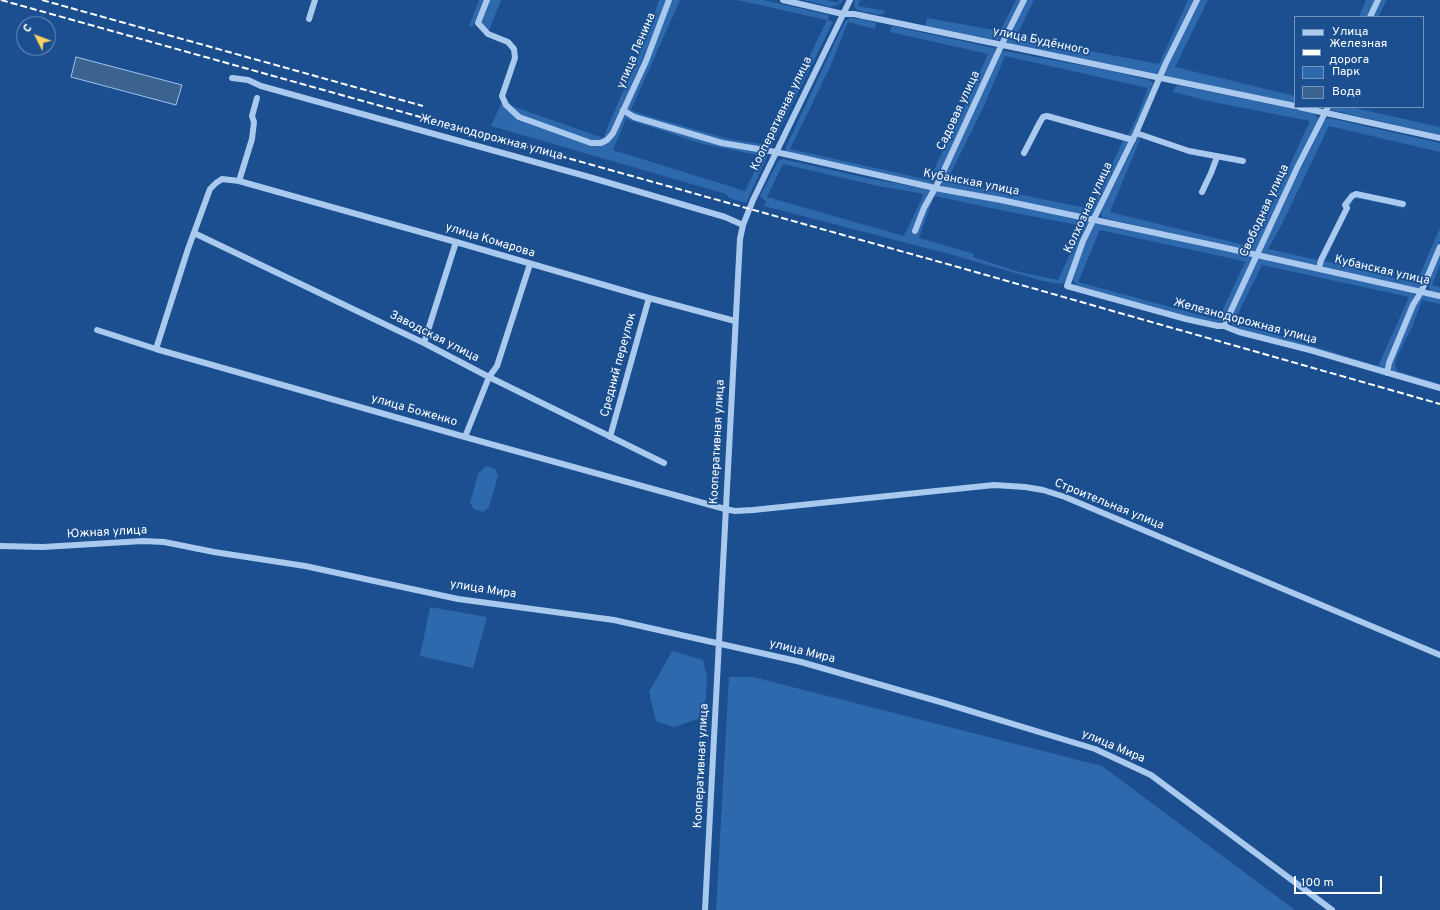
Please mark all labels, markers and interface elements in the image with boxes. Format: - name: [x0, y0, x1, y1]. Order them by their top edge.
- street label: улица Ленина: [615, 11, 659, 91]
- north arrow: [16, 16, 56, 56]
- legend: [1294, 16, 1424, 108]
- text: С: [20, 21, 35, 36]
- text: Улица: [1332, 24, 1368, 40]
- street label: улица Будённого: [991, 25, 1091, 59]
- text: Железная дорога: [1329, 36, 1387, 68]
- street label: Кооперативная улица: [748, 55, 816, 173]
- text: Парк: [1332, 64, 1360, 80]
- street label: Садовая улица: [934, 69, 984, 153]
- text: Вода: [1332, 84, 1361, 100]
- street label: Железнодорожная улица: [418, 112, 564, 164]
- street label: Колхозная улица: [1062, 160, 1116, 256]
- street label: Свободная улица: [1237, 162, 1293, 260]
- street label: Кубанская улица: [922, 167, 1020, 199]
- street label: улица Комарова: [443, 221, 537, 261]
- street label: Кубанская улица: [1333, 253, 1431, 289]
- street label: Железнодорожная улица: [1172, 296, 1318, 348]
- street label: Заводская улица: [387, 308, 481, 366]
- street label: Средний переулок: [598, 311, 640, 419]
- street label: Кооперативная улица: [708, 379, 728, 505]
- street label: улица Боженко: [369, 392, 459, 430]
- street label: Строительная улица: [1052, 476, 1166, 534]
- street label: Южная улица: [67, 524, 147, 542]
- street label: улица Мира: [449, 578, 517, 602]
- street label: улица Мира: [768, 637, 836, 667]
- street label: Кооперативная улица: [692, 703, 712, 829]
- street label: улица Мира: [1079, 727, 1147, 767]
- scale bar: [1296, 868, 1384, 894]
- text: 100 m: [1301, 875, 1334, 891]

